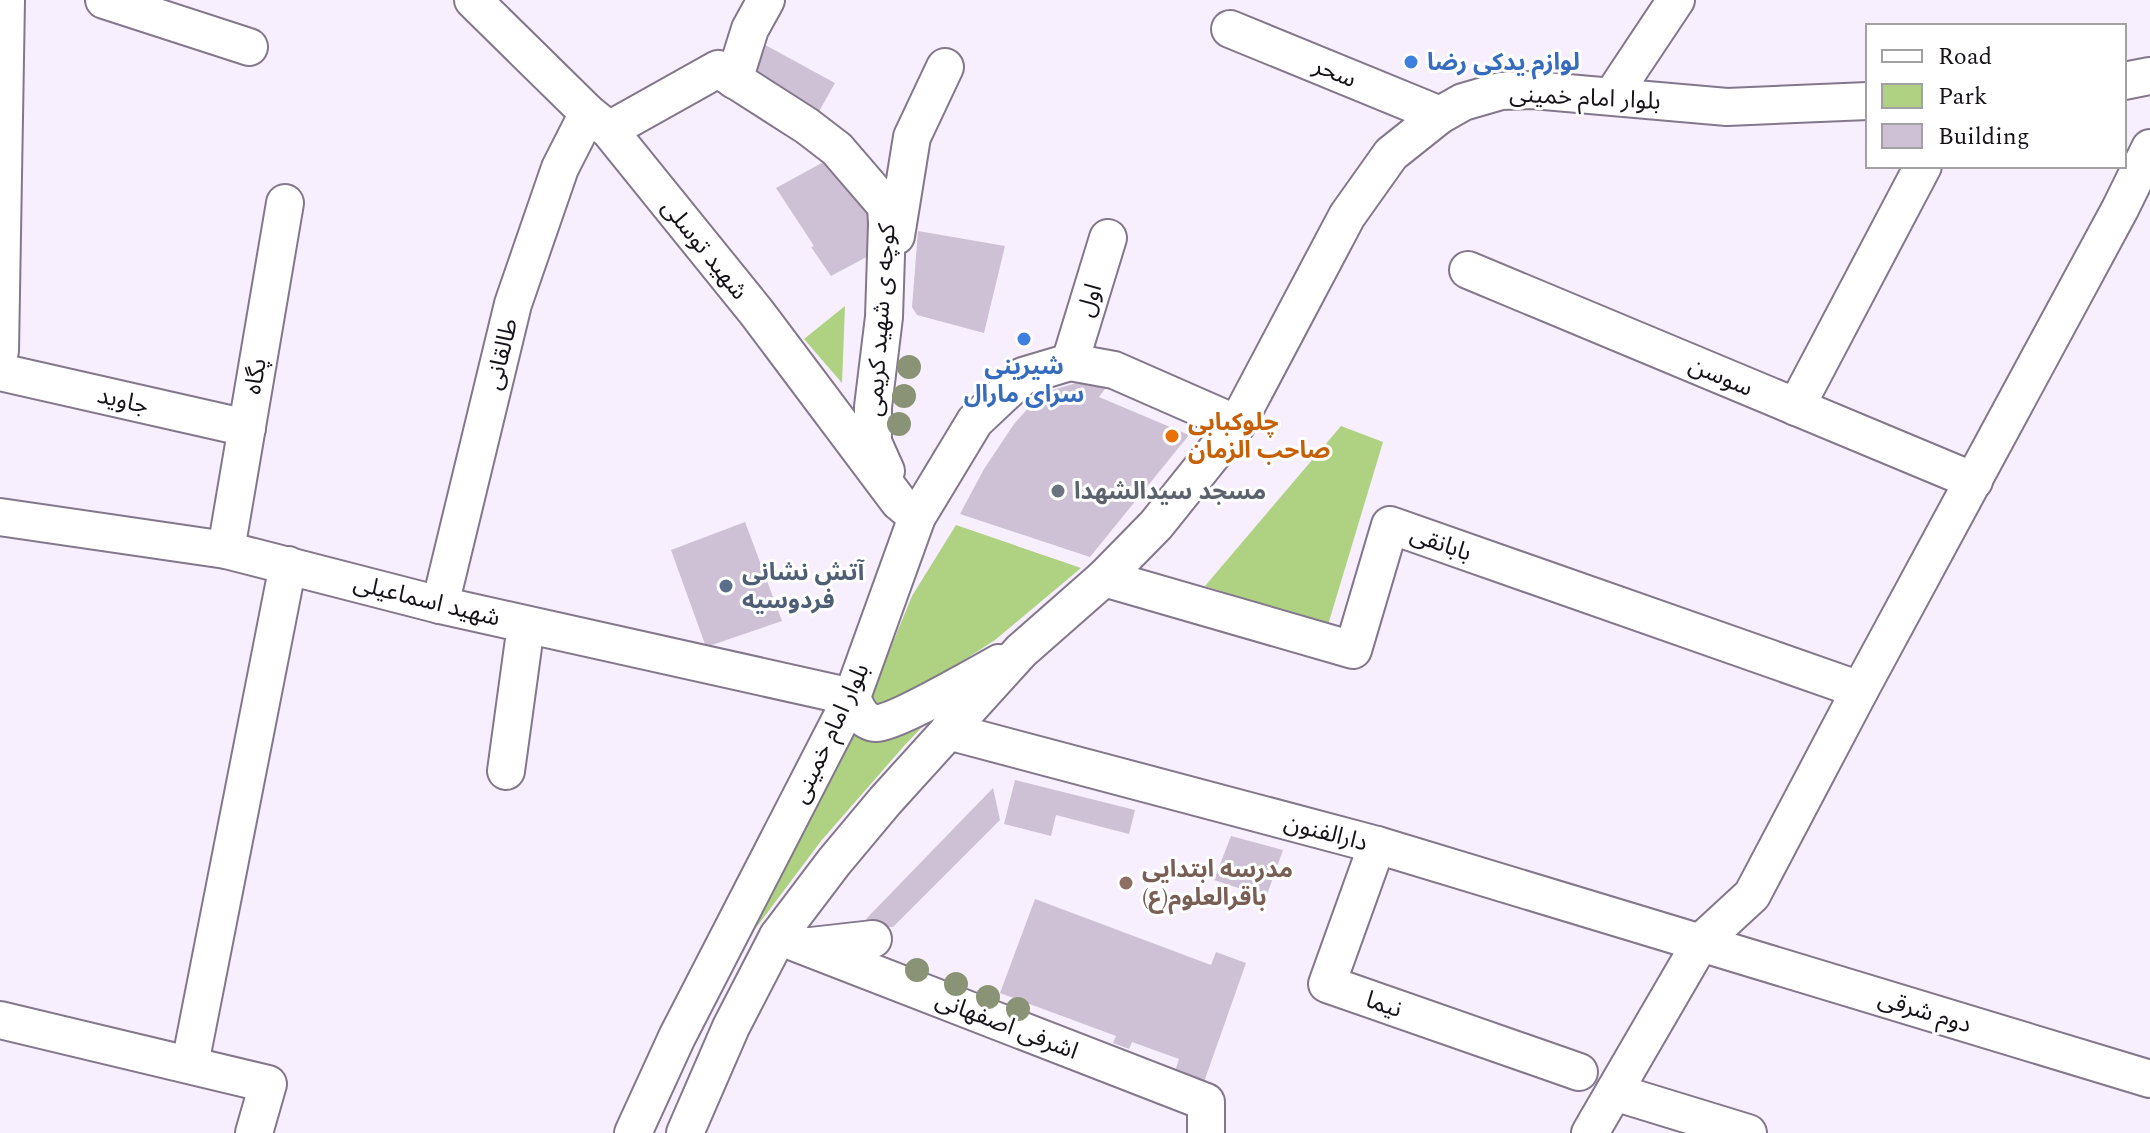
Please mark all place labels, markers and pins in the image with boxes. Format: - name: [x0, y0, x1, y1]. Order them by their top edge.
- place label: لوازم یدکی رضا: [1427, 45, 1580, 81]
- marker: لوازم یدکی رضا: [1402, 53, 1420, 71]
- marker: شیرینی سرای مارال: [1015, 330, 1033, 348]
- place label: شیرینی سرای مارال: [964, 349, 1084, 413]
- place label: چلوکبابی صاحب الزمان: [1188, 405, 1330, 469]
- marker: چلوکبابی صاحب الزمان: [1163, 427, 1181, 445]
- place label: مسجد سیدالشهدا: [1074, 474, 1266, 510]
- marker: مسجد سیدالشهدا: [1049, 482, 1067, 500]
- place label: آتش نشانی فردوسیه: [742, 555, 865, 619]
- marker: آتش نشانی فردوسیه: [717, 577, 735, 595]
- place label: مدرسه ابتدایی باقرالعلوم(ع): [1142, 852, 1293, 916]
- marker: مدرسه ابتدایی باقرالعلوم(ع): [1117, 874, 1135, 892]

